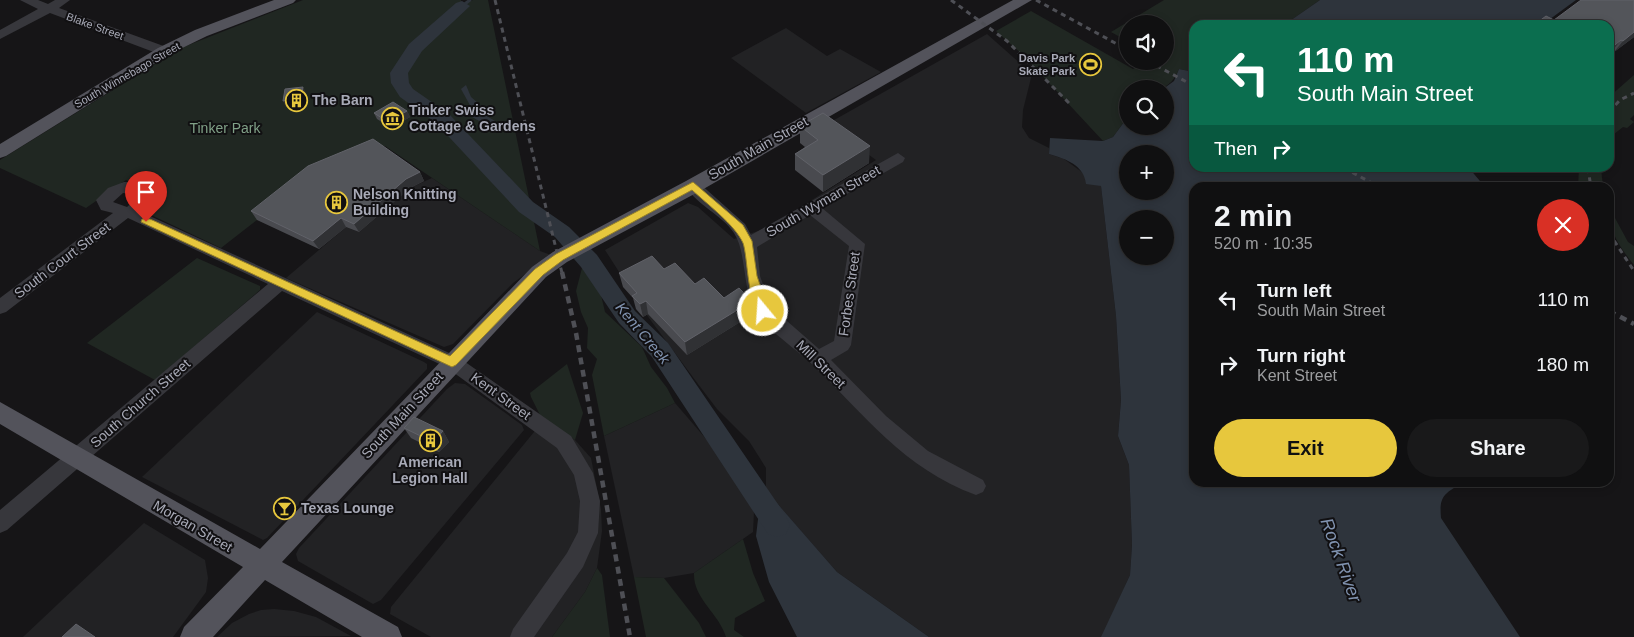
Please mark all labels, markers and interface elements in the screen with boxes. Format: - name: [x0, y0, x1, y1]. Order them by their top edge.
- street label: Blake Street: [65, 10, 125, 42]
- map controls: [1119, 15, 1174, 265]
- button: sound: [1119, 15, 1174, 70]
- street label: South Winnebago Street: [72, 40, 182, 110]
- icon: left: [1214, 40, 1279, 105]
- text: 110 m: [1297, 40, 1394, 79]
- place label: Davis Park Skate Park: [1019, 52, 1076, 77]
- sports icon: Davis Park Skate Park: [1079, 52, 1103, 76]
- button: search: [1119, 80, 1174, 135]
- text: South Main Street: [1297, 81, 1473, 106]
- building icon: The Barn: [284, 88, 308, 112]
- place label: The Barn: [312, 92, 373, 108]
- place label: Tinker Swiss Cottage & Gardens: [409, 102, 536, 134]
- museum icon: Tinker Swiss Cottage & Gardens: [381, 106, 405, 130]
- street label: South Main Street: [705, 113, 811, 183]
- park label: Tinker Park: [189, 120, 262, 136]
- icon: right: [1267, 135, 1295, 163]
- text: Then: [1214, 138, 1257, 159]
- button: +: [1119, 145, 1174, 200]
- street label: South Wyman Street: [763, 162, 883, 240]
- pin: [125, 171, 167, 222]
- icon: arrive: [132, 178, 160, 206]
- place label: Nelson Knitting Building: [353, 186, 456, 218]
- building icon: Nelson Knitting Building: [325, 190, 349, 214]
- text: 2 min: [1214, 199, 1292, 232]
- button: close: [1537, 199, 1589, 251]
- button: −: [1119, 210, 1174, 265]
- street label: South Court Street: [11, 219, 113, 301]
- text: 520 m · 10:35: [1214, 235, 1313, 252]
- street label: Forbes Street: [835, 251, 863, 337]
- text: Turn left: [1257, 280, 1332, 301]
- position arrow: [736, 284, 788, 336]
- icon: left: [1214, 286, 1242, 314]
- text: 110 m: [1538, 289, 1589, 310]
- water label: Kent Creek: [612, 299, 675, 368]
- text: South Main Street: [1257, 302, 1385, 319]
- street label: Mill Street: [793, 337, 849, 391]
- text: Turn right: [1257, 345, 1345, 366]
- icon: right: [1214, 351, 1242, 379]
- text: 180 m: [1536, 354, 1589, 375]
- street label: South Church Street: [87, 355, 193, 451]
- text: Kent Street: [1257, 367, 1337, 384]
- street label: South Main Street: [358, 368, 446, 461]
- street label: Kent Street: [468, 369, 534, 423]
- button: Exit: [1214, 419, 1397, 477]
- button: Share: [1407, 419, 1589, 477]
- building icon: American Legion Hall: [418, 428, 442, 452]
- place label: American Legion Hall: [392, 454, 468, 486]
- bar icon: Texas Lounge: [273, 496, 297, 520]
- street label: Morgan Street: [151, 497, 236, 555]
- place label: Texas Lounge: [301, 500, 394, 516]
- water label: Rock River: [1317, 515, 1366, 606]

